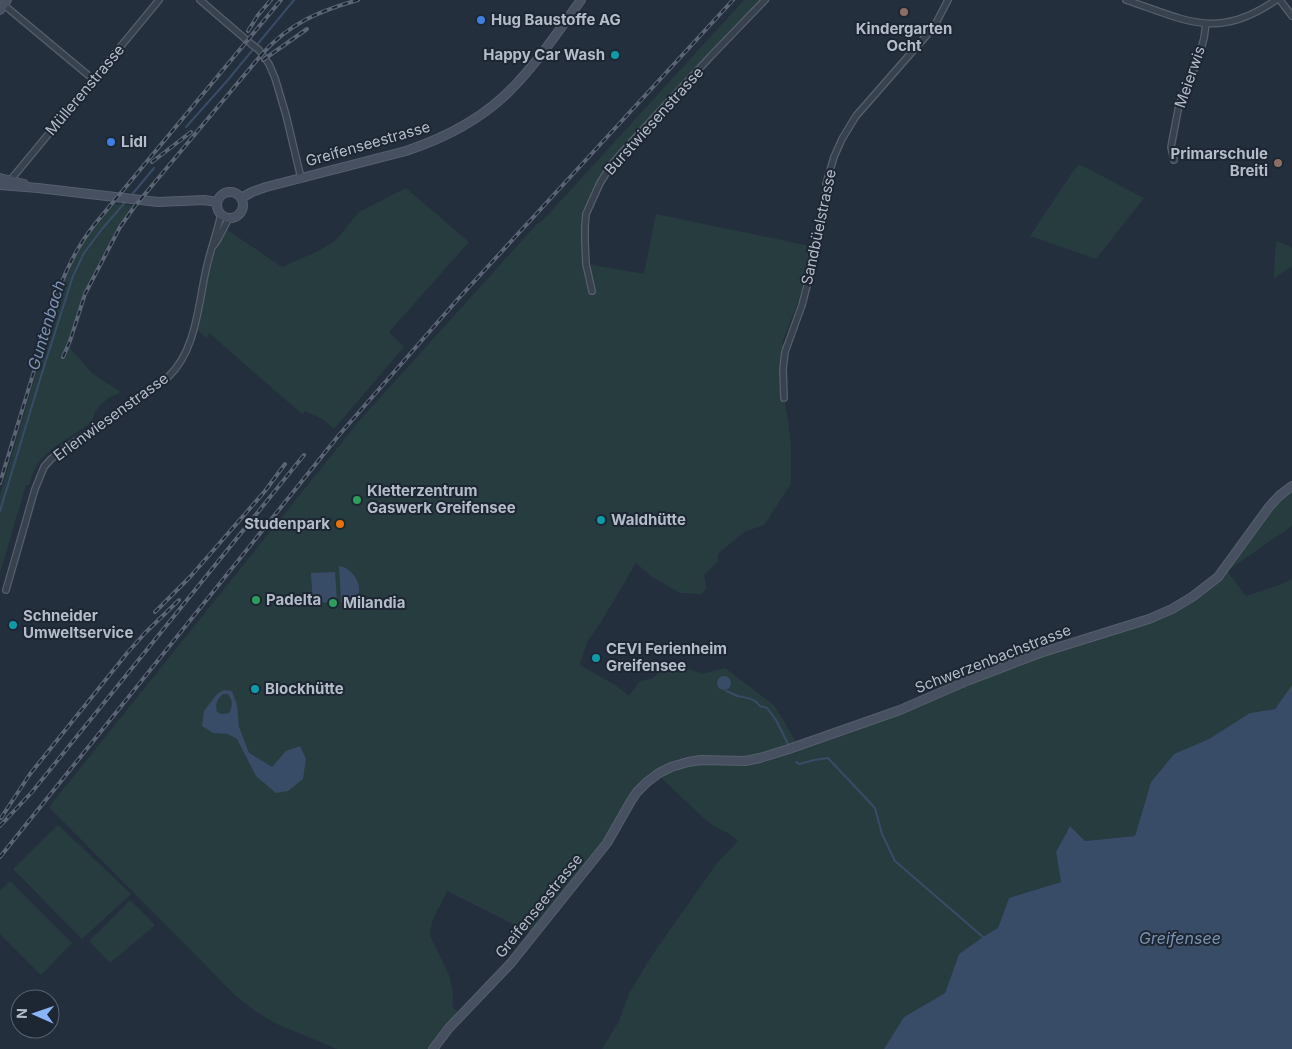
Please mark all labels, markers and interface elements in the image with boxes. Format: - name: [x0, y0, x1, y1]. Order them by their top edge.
- marker: Kindergarten Ocht: [898, 6, 910, 18]
- place label: Hug Baustoffe AG: [491, 10, 621, 29]
- marker: Hug Baustoffe AG: [475, 14, 487, 26]
- place label: Kindergarten Ocht: [856, 19, 952, 55]
- street label: Müllerenstrasse: [41, 40, 128, 139]
- street label: Meierwis: [1170, 43, 1209, 110]
- place label: Happy Car Wash: [483, 45, 605, 64]
- marker: Happy Car Wash: [609, 49, 621, 61]
- street label: Burstwiesenstrasse: [600, 63, 707, 179]
- street label: Greifenseestrasse: [303, 117, 432, 170]
- place label: Lidl: [121, 132, 147, 151]
- marker: Lidl: [105, 136, 117, 148]
- place label: Primarschule Breiti: [1171, 144, 1268, 180]
- marker: Primarschule Breiti: [1272, 157, 1284, 169]
- street label: Sandbüelstrasse: [797, 167, 840, 287]
- water label: Guntenbach: [23, 278, 69, 372]
- street label: Erlenwiesenstrasse: [49, 368, 172, 465]
- place label: Kletterzentrum Gaswerk Greifensee: [367, 481, 516, 517]
- marker: Kletterzentrum Gaswerk Greifensee: [351, 494, 363, 506]
- place label: Waldhütte: [611, 510, 686, 529]
- place label: Studenpark: [244, 514, 330, 533]
- marker: Waldhütte: [595, 514, 607, 526]
- marker: Studenpark: [334, 518, 346, 530]
- place label: Padelta: [266, 590, 321, 609]
- place label: Milandia: [343, 593, 405, 612]
- marker: Padelta: [250, 594, 262, 606]
- marker: Milandia: [327, 597, 339, 609]
- place label: Schneider Umweltservice: [23, 606, 133, 642]
- marker: Schneider Umweltservice: [7, 619, 19, 631]
- street label: Schwerzenbachstrasse: [912, 620, 1074, 697]
- place label: CEVI Ferienheim Greifensee: [606, 639, 727, 675]
- marker: CEVI Ferienheim Greifensee: [590, 652, 602, 664]
- place label: Blockhütte: [265, 679, 344, 698]
- marker: Blockhütte: [249, 683, 261, 695]
- street label: Greifenseestrasse: [491, 850, 586, 962]
- water label: Greifensee: [1139, 928, 1221, 948]
- north arrow: [10, 989, 60, 1039]
- text: N: [13, 1008, 30, 1019]

